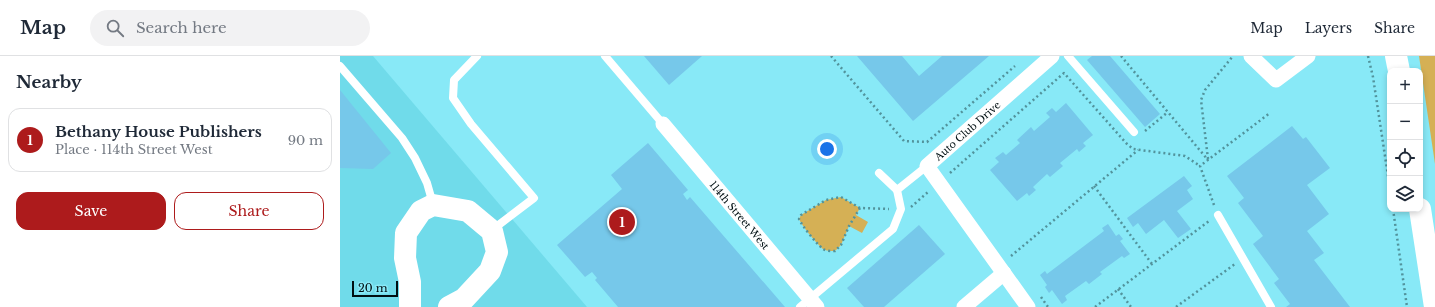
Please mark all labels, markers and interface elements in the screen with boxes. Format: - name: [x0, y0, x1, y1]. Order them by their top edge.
- search box: [90, 10, 370, 46]
- text: Map: [20, 16, 66, 39]
- icon: search: [104, 17, 126, 39]
- text: Search here: [136, 18, 227, 37]
- text: Map: [1250, 19, 1283, 37]
- text: Layers: [1305, 19, 1352, 37]
- text: Share: [1374, 19, 1415, 37]
- map controls: [1387, 68, 1423, 212]
- button: +: [1387, 68, 1423, 104]
- text: Nearby: [16, 72, 82, 93]
- street label: Auto Club Drive: [931, 98, 1003, 164]
- button: −: [1387, 104, 1423, 140]
- text: Bethany House Publishers: [55, 122, 262, 141]
- text: 1: [27, 132, 33, 149]
- text: 90 m: [288, 132, 323, 149]
- your location: [817, 139, 837, 159]
- button: locate: [1387, 140, 1423, 176]
- text: Place · 114th Street West: [55, 141, 213, 158]
- button: layers: [1387, 176, 1423, 212]
- street label: 114th Street West: [707, 178, 772, 253]
- button: Save: [16, 192, 166, 230]
- button: Share: [174, 192, 324, 230]
- pin: 1: [609, 207, 635, 237]
- scale bar: [352, 279, 398, 298]
- text: 20 m: [358, 281, 388, 295]

